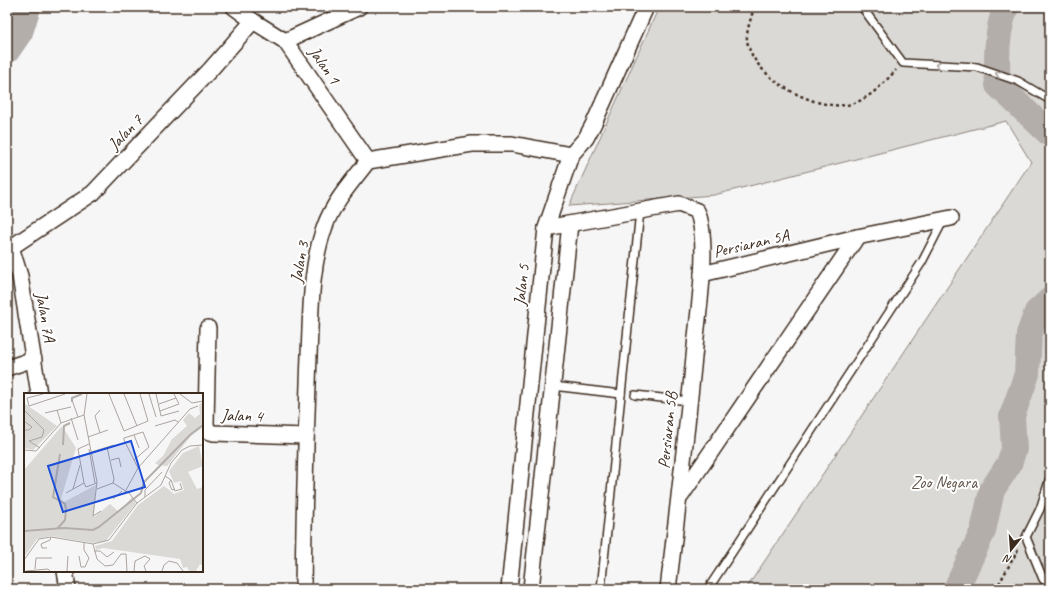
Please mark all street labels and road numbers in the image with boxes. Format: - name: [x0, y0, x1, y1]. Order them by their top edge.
- street label: Jalan 1: [303, 41, 346, 89]
- street label: Jalan 7: [103, 109, 148, 155]
- street label: Persiaran 5A: [711, 224, 792, 262]
- street label: Jalan 3: [285, 238, 314, 285]
- street label: Jalan 5: [509, 262, 534, 308]
- street label: Jalan 7A: [31, 290, 60, 345]
- street label: Persiaran 5B: [653, 390, 682, 469]
- street label: Jalan 4: [220, 404, 265, 427]

